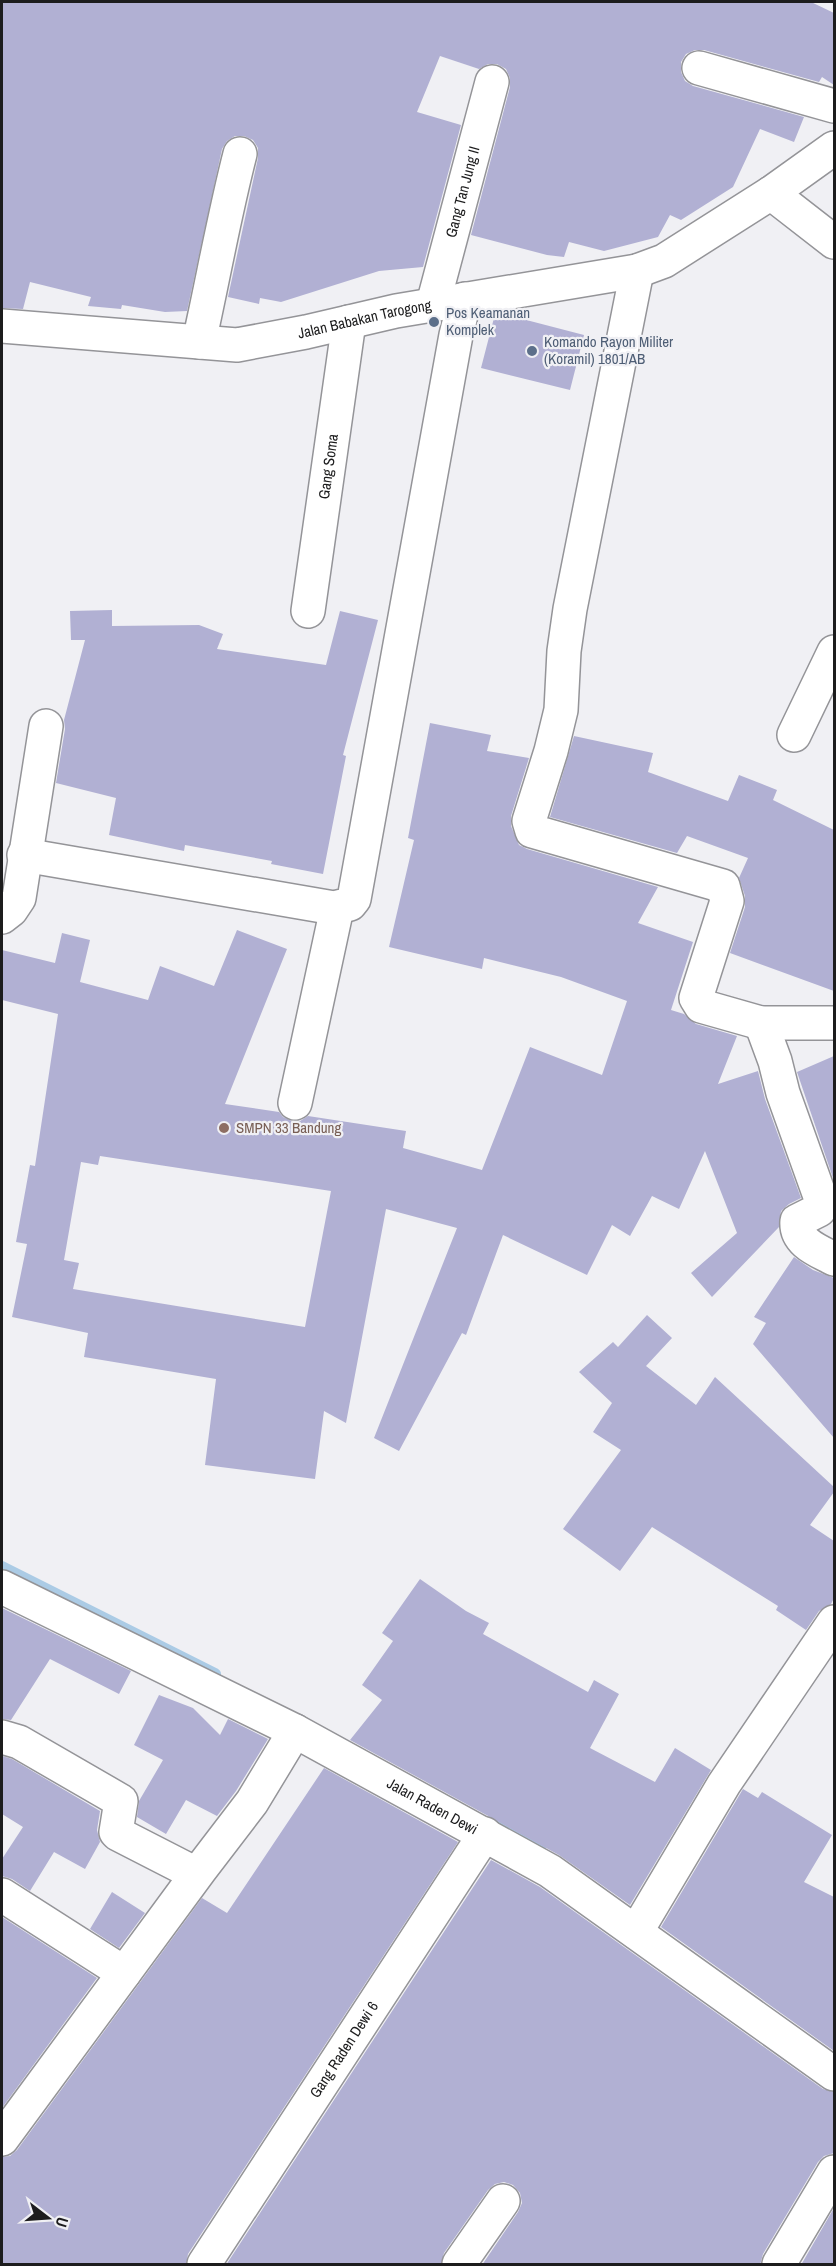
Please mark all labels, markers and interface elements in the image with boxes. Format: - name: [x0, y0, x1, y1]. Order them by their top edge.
- street label: Gang Tan Jung II: [440, 144, 485, 240]
- street label: Jalan Babakan Tarogong: [296, 294, 433, 343]
- place label: Pos Keamanan Komplek: [446, 302, 530, 340]
- marker: Pos Keamanan Komplek: [427, 315, 441, 329]
- place label: Komando Rayon Militer (Koramil) 1801/AB: [544, 331, 673, 369]
- marker: Komando Rayon Militer (Koramil) 1801/AB: [525, 344, 539, 358]
- street label: Gang Soma: [313, 432, 343, 500]
- place label: SMPN 33 Bandung: [236, 1117, 341, 1138]
- marker: SMPN 33 Bandung: [217, 1121, 231, 1135]
- street label: Jalan Raden Dewi: [383, 1772, 482, 1839]
- street label: Gang Raden Dewi 6: [304, 1997, 383, 2102]
- north arrow: [18, 2188, 78, 2248]
- text: U: [50, 2215, 74, 2230]

